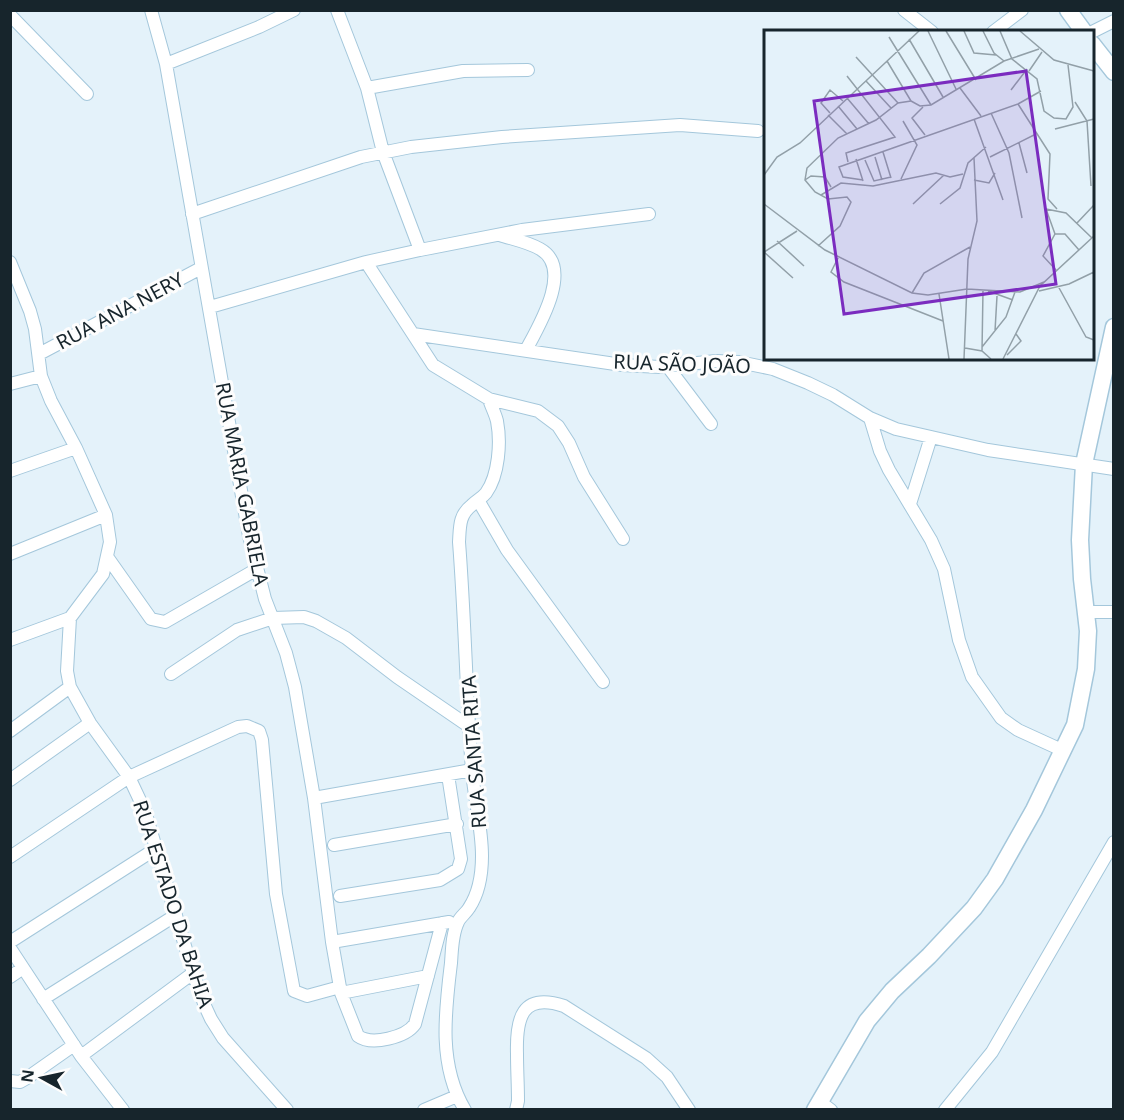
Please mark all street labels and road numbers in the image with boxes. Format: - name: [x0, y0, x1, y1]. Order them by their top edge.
- street label: RUA ANA NERY: [51, 265, 189, 356]
- street label: RUA SÃO JOÃO: [613, 348, 751, 379]
- street label: RUA MARIA GABRIELA: [209, 380, 276, 588]
- street label: RUA SANTA RITA: [455, 674, 492, 829]
- street label: RUA ESTADO DA BAHIA: [127, 796, 220, 1012]

